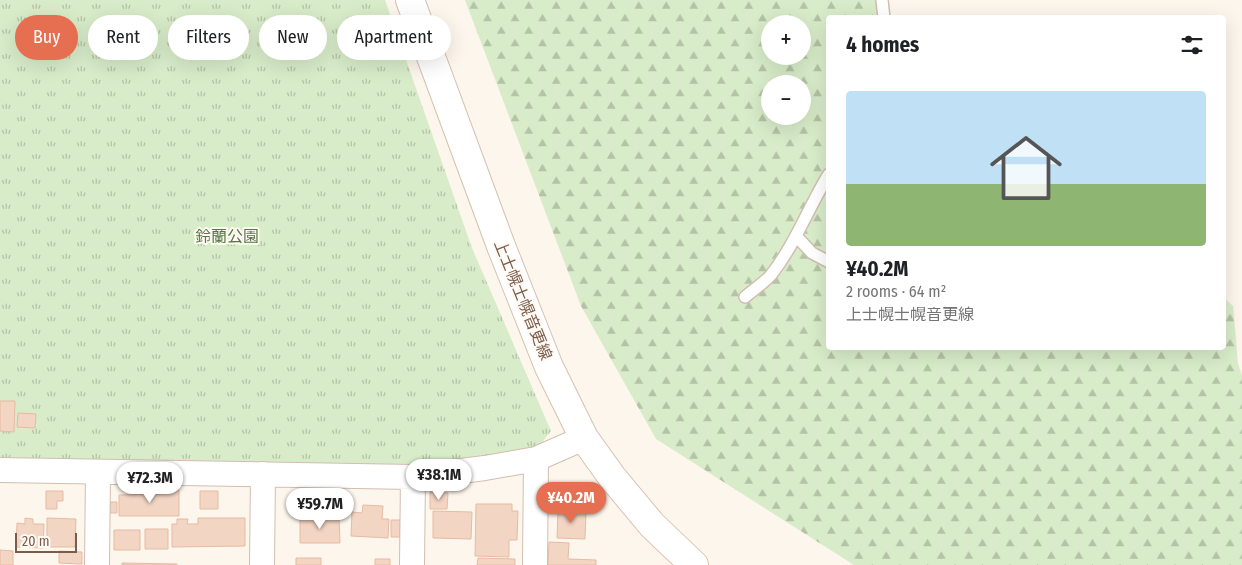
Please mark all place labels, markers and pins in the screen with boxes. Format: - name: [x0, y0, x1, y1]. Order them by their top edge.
- pin: ¥38.1M: [398, 458, 480, 501]
- pin: ¥72.3M: [109, 462, 191, 504]
- pin: ¥40.2M: [530, 482, 612, 524]
- pin: ¥59.7M: [279, 488, 361, 530]

